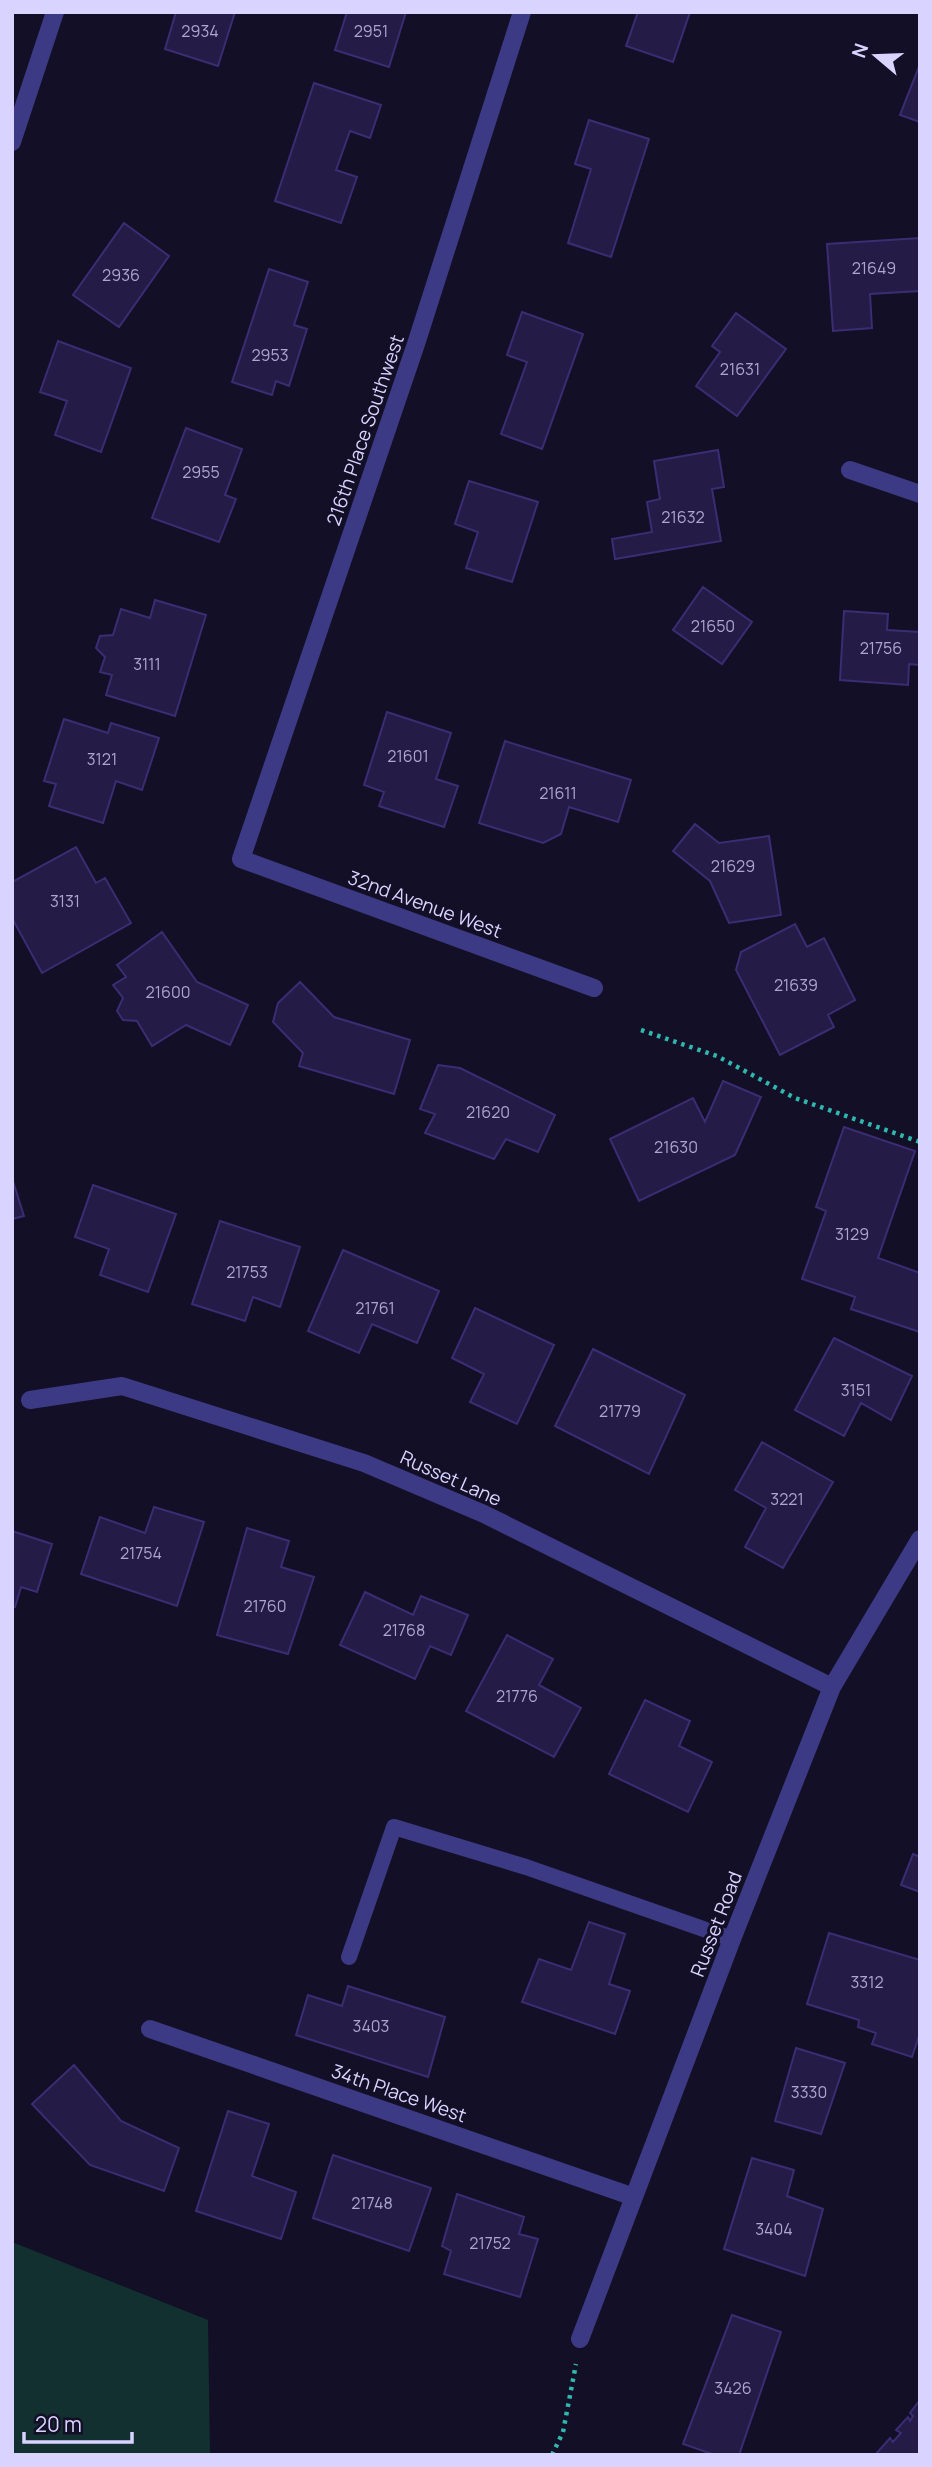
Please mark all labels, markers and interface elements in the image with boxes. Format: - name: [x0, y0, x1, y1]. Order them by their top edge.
- house number: 2934: [181, 20, 219, 42]
- house number: 2951: [354, 20, 388, 42]
- north arrow: [841, 21, 911, 91]
- text: N: [845, 40, 874, 61]
- house number: 21649: [852, 257, 896, 279]
- house number: 2936: [102, 264, 140, 286]
- street label: 216th Place Southwest: [320, 331, 410, 529]
- house number: 2953: [251, 344, 289, 366]
- house number: 21631: [720, 358, 760, 380]
- house number: 2955: [182, 461, 220, 483]
- house number: 21632: [661, 506, 705, 528]
- house number: 21650: [691, 615, 735, 637]
- house number: 21756: [860, 637, 902, 659]
- house number: 3111: [133, 653, 161, 675]
- house number: 21601: [387, 745, 429, 767]
- house number: 3121: [87, 748, 117, 770]
- house number: 21611: [539, 782, 577, 804]
- house number: 21629: [711, 855, 755, 877]
- street label: 32nd Avenue West: [345, 864, 505, 944]
- house number: 3131: [50, 890, 80, 912]
- house number: 21639: [774, 974, 818, 996]
- house number: 21600: [146, 981, 190, 1003]
- house number: 21620: [466, 1101, 510, 1123]
- house number: 21630: [654, 1136, 698, 1158]
- house number: 3129: [835, 1223, 869, 1245]
- house number: 21753: [226, 1261, 268, 1283]
- house number: 21761: [355, 1297, 395, 1319]
- house number: 3151: [841, 1379, 871, 1401]
- house number: 21779: [599, 1400, 641, 1422]
- street label: Russet Lane: [396, 1444, 506, 1512]
- house number: 3221: [770, 1488, 804, 1510]
- house number: 21754: [120, 1542, 162, 1564]
- house number: 21760: [243, 1595, 287, 1617]
- house number: 21768: [383, 1619, 425, 1641]
- house number: 21776: [496, 1685, 538, 1707]
- street label: Russet Road: [684, 1868, 748, 1980]
- house number: 3312: [850, 1971, 884, 1993]
- house number: 3403: [353, 2015, 389, 2037]
- street label: 34th Place West: [328, 2058, 470, 2128]
- house number: 3330: [791, 2081, 827, 2103]
- house number: 21748: [351, 2192, 393, 2214]
- house number: 3404: [755, 2218, 793, 2240]
- house number: 21752: [469, 2232, 511, 2254]
- house number: 3426: [714, 2377, 752, 2399]
- scale bar: [24, 2400, 133, 2444]
- text: 20 m: [35, 2410, 82, 2438]

